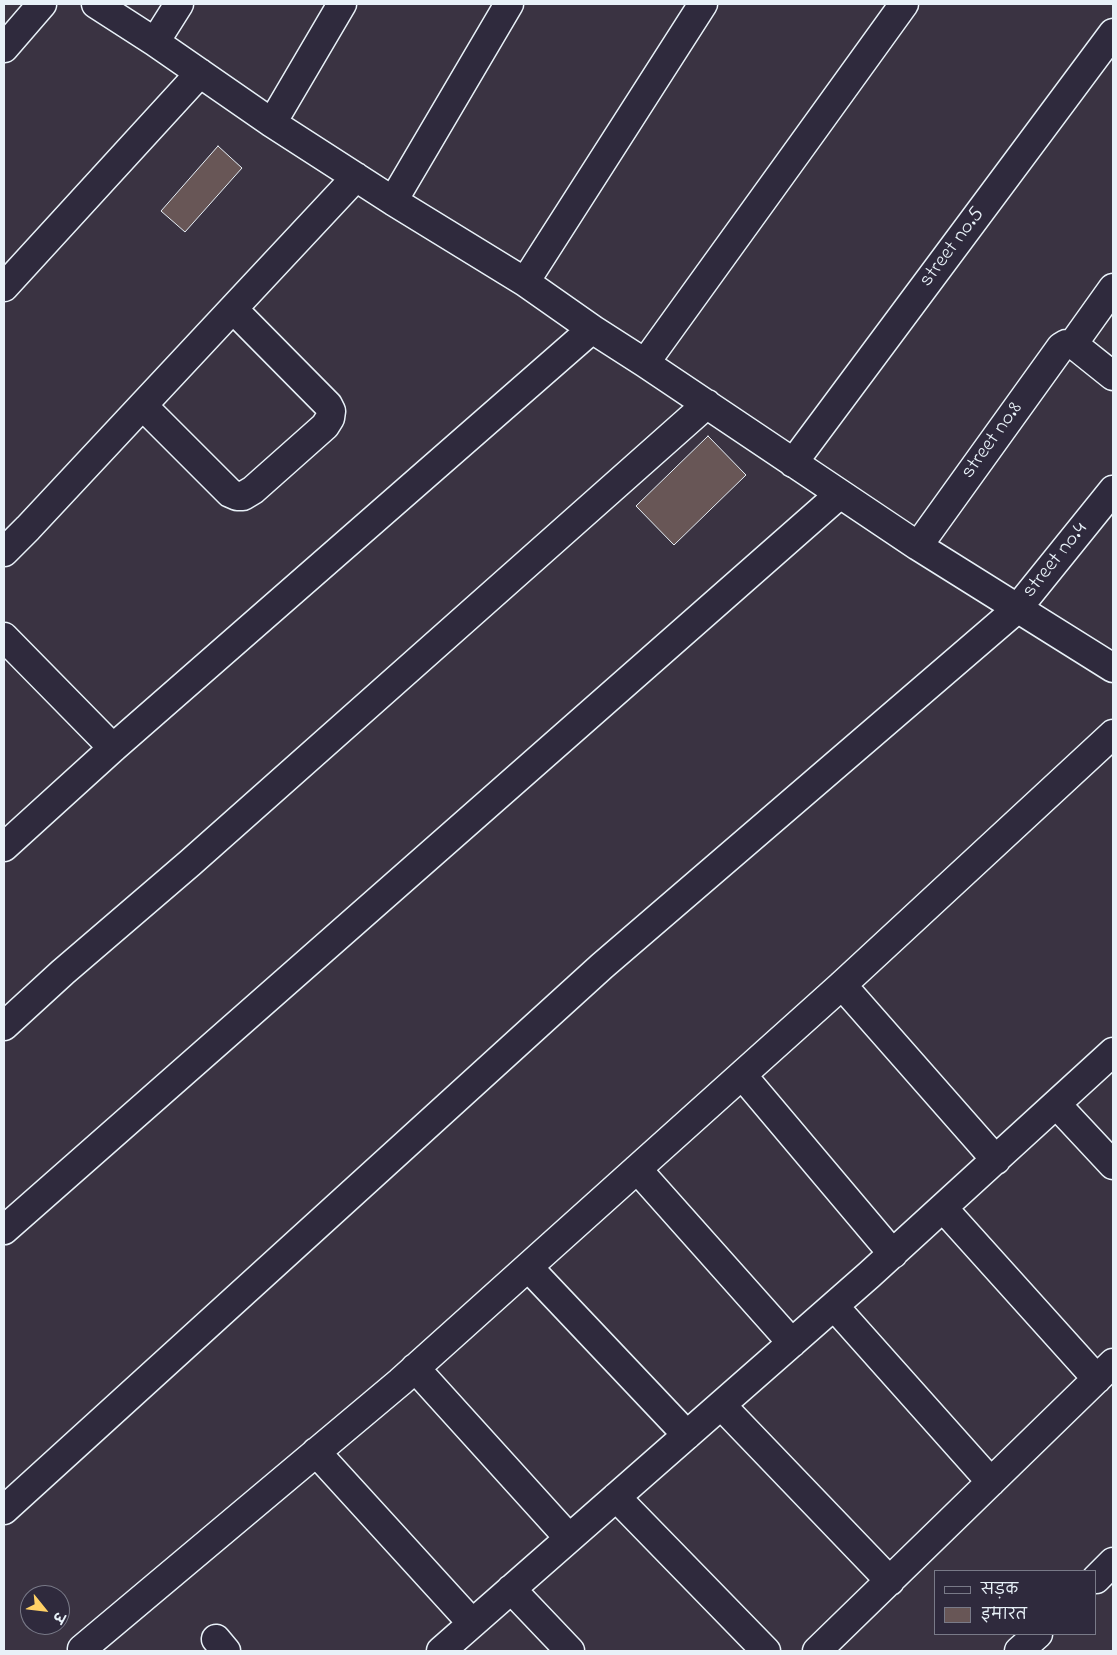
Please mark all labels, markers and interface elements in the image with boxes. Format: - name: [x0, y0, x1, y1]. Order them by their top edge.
- street label: street no.5: [915, 203, 991, 293]
- street label: street no.8: [957, 398, 1029, 484]
- street label: street no.4: [1018, 518, 1094, 604]
- legend: [934, 1570, 1097, 1635]
- text: सड़क: [981, 1579, 1018, 1601]
- north arrow: [20, 1585, 70, 1635]
- text: इमारत: [981, 1604, 1027, 1626]
- text: उ: [46, 1608, 69, 1626]

